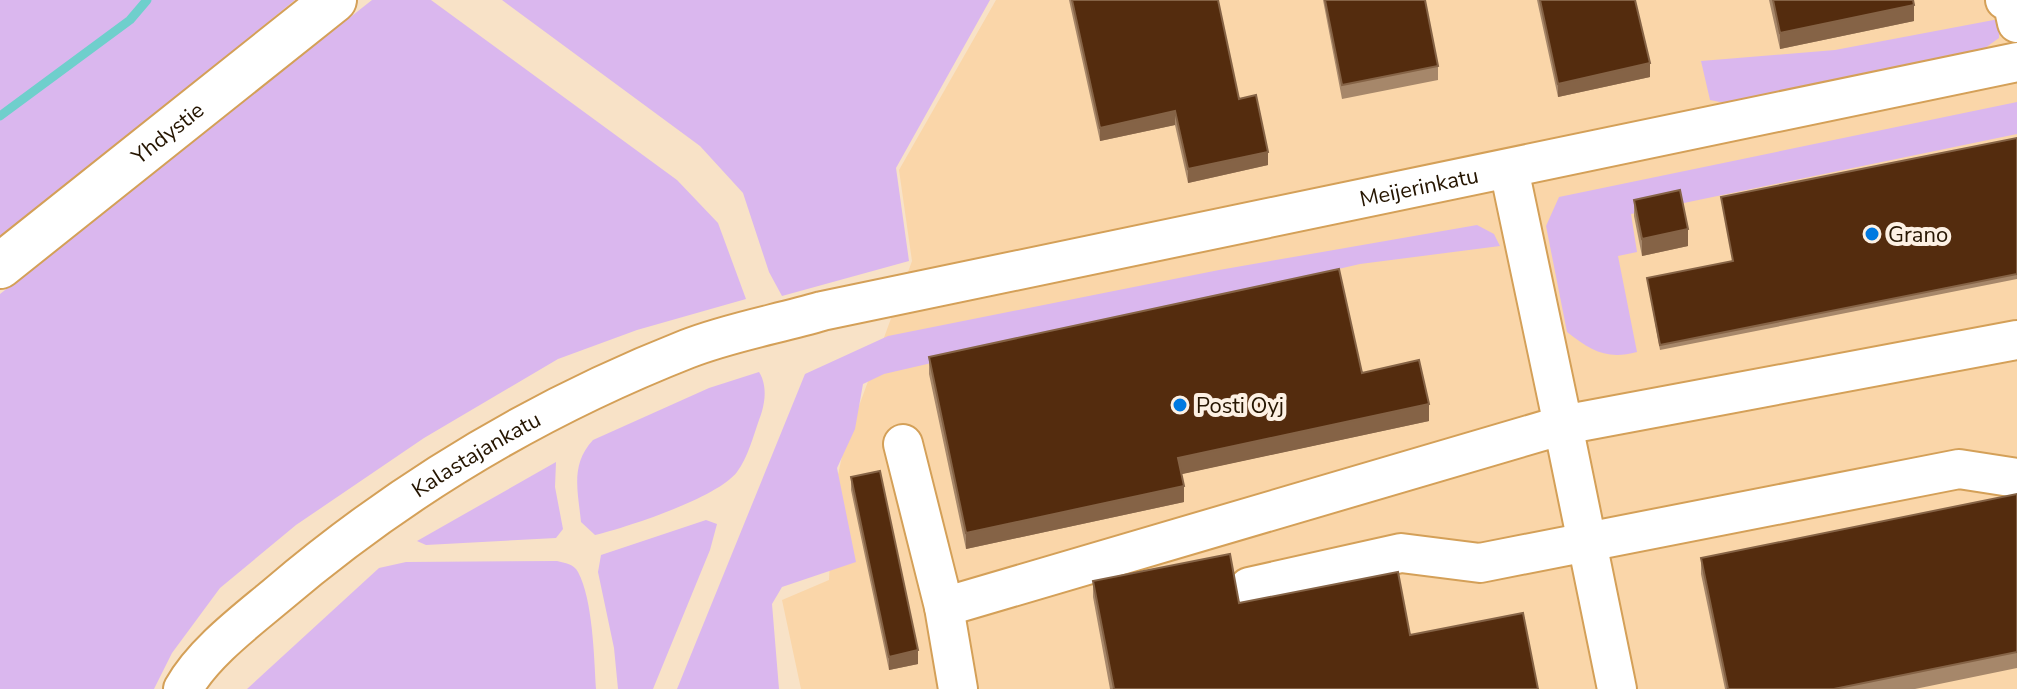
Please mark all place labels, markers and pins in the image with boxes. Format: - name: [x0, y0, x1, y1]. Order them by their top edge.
- place label: Grano: [1888, 220, 1948, 250]
- marker: Grano: [1863, 225, 1881, 243]
- place label: Posti Oyj: [1196, 391, 1284, 421]
- marker: Posti Oyj: [1171, 396, 1189, 414]

